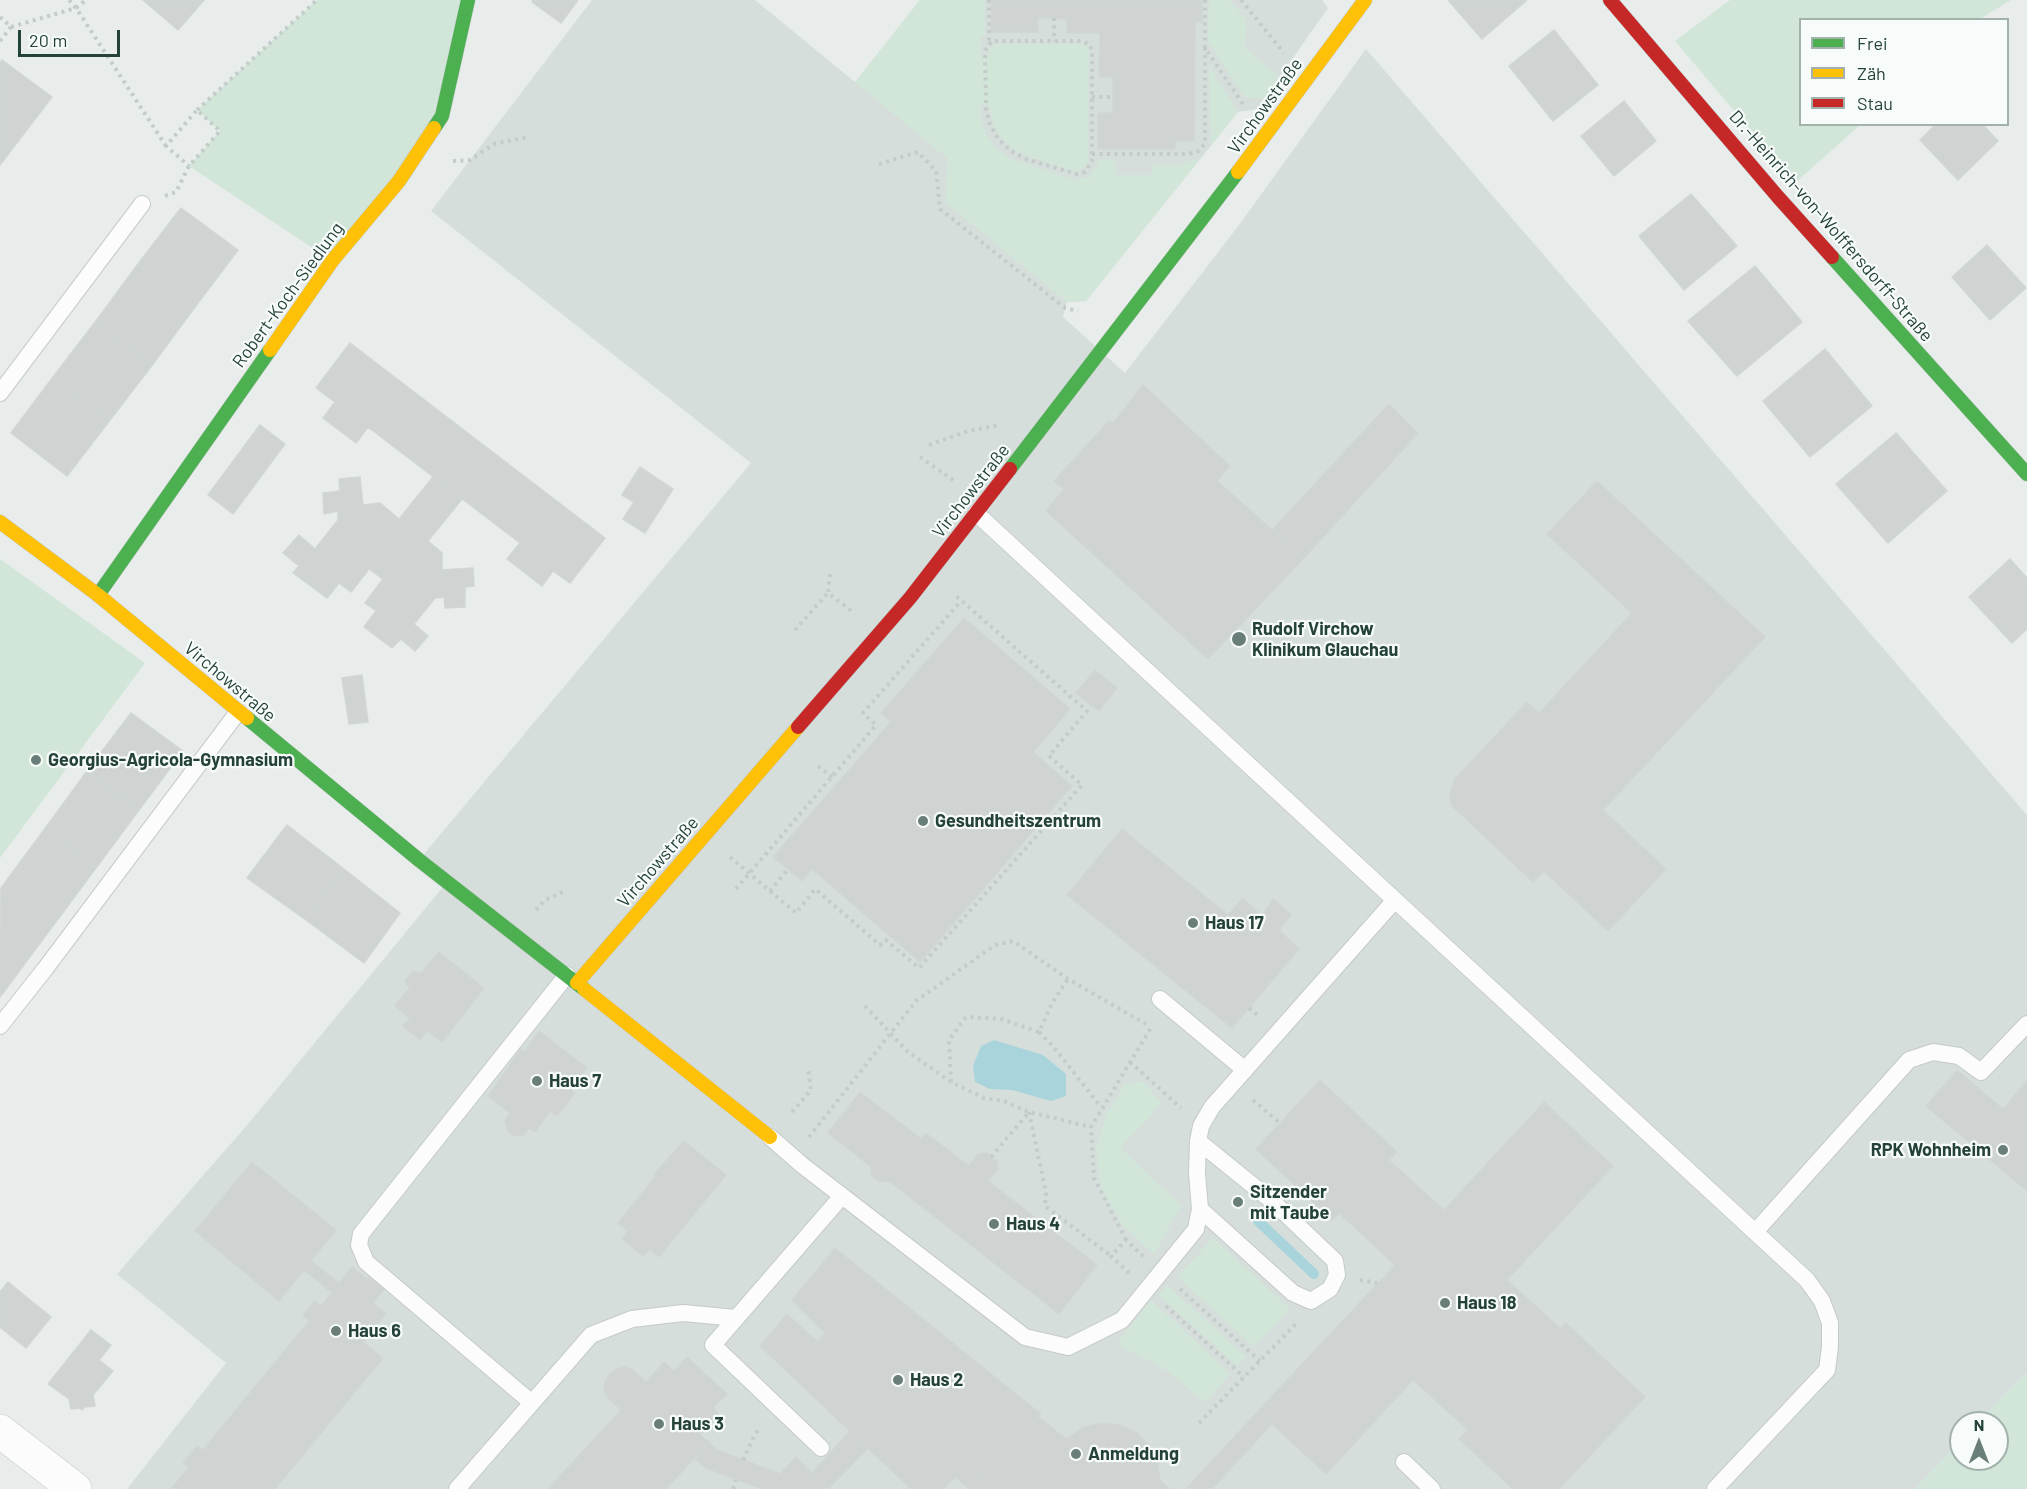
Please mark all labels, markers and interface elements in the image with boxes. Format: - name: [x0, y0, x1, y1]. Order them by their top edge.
- scale bar: [21, 18, 123, 56]
- legend: [1799, 18, 2009, 126]
- text: 20 m: [29, 29, 67, 51]
- text: Frei: [1857, 32, 1888, 54]
- street label: Virchowstraße: [1223, 54, 1307, 158]
- text: Zäh: [1857, 62, 1886, 84]
- text: Stau: [1857, 92, 1893, 114]
- street label: Dr.-Heinrich-von-Wolffersdorff-Straße: [1725, 106, 1937, 346]
- street label: Robert-Koch-Siedlung: [228, 218, 348, 372]
- street label: Virchowstraße: [928, 440, 1014, 542]
- place label: Rudolf Virchow Klinikum Glauchau: [1252, 618, 1398, 660]
- marker: Rudolf Virchow Klinikum Glauchau: [1230, 630, 1248, 648]
- street label: Virchowstraße: [180, 637, 280, 727]
- place label: Georgius-Agricola-Gymnasium: [48, 749, 293, 771]
- marker: Georgius-Agricola-Gymnasium: [29, 753, 43, 767]
- place label: Gesundheitszentrum: [935, 810, 1101, 832]
- street label: Virchowstraße: [613, 812, 703, 912]
- marker: Gesundheitszentrum: [916, 814, 930, 828]
- place label: Haus 17: [1205, 912, 1264, 934]
- marker: Haus 17: [1186, 916, 1200, 930]
- place label: Haus 7: [549, 1070, 601, 1092]
- marker: Haus 7: [530, 1074, 544, 1088]
- place label: RPK Wohnheim: [1871, 1139, 1991, 1161]
- marker: RPK Wohnheim: [1996, 1143, 2010, 1157]
- place label: Sitzender mit Taube: [1250, 1181, 1329, 1224]
- marker: Sitzender mit Taube: [1231, 1195, 1245, 1209]
- place label: Haus 4: [1006, 1213, 1060, 1235]
- marker: Haus 4: [987, 1217, 1001, 1231]
- place label: Haus 18: [1457, 1292, 1516, 1314]
- marker: Haus 18: [1438, 1296, 1452, 1310]
- place label: Haus 6: [348, 1320, 401, 1342]
- marker: Haus 6: [329, 1324, 343, 1338]
- place label: Haus 2: [910, 1369, 963, 1391]
- marker: Haus 2: [891, 1373, 905, 1387]
- north arrow: [1949, 1411, 2009, 1471]
- place label: Haus 3: [671, 1413, 724, 1435]
- text: N: [1974, 1415, 1984, 1434]
- marker: Haus 3: [652, 1417, 666, 1431]
- place label: Anmeldung: [1088, 1443, 1179, 1465]
- marker: Anmeldung: [1069, 1447, 1083, 1461]

